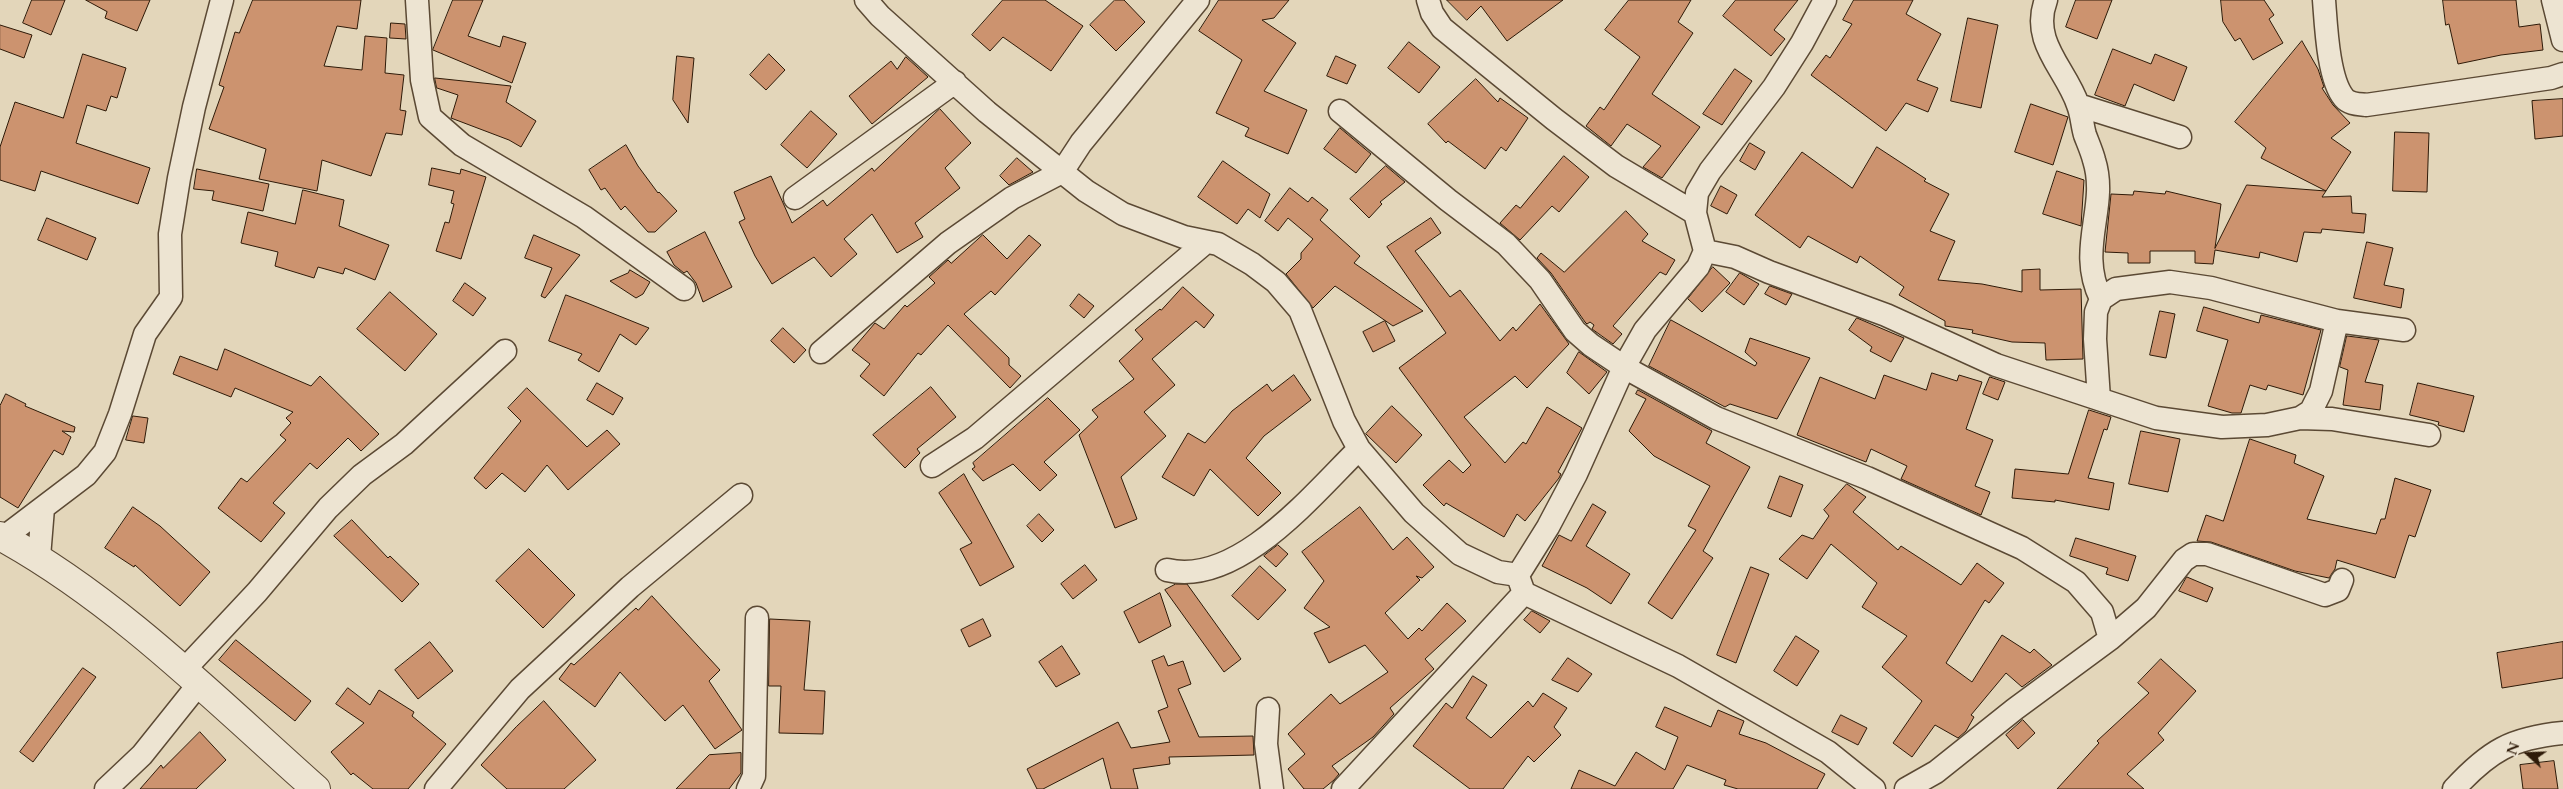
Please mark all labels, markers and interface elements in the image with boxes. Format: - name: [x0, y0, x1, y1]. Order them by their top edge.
- north arrow: [2503, 729, 2553, 779]
- text: N: [2502, 740, 2524, 758]

